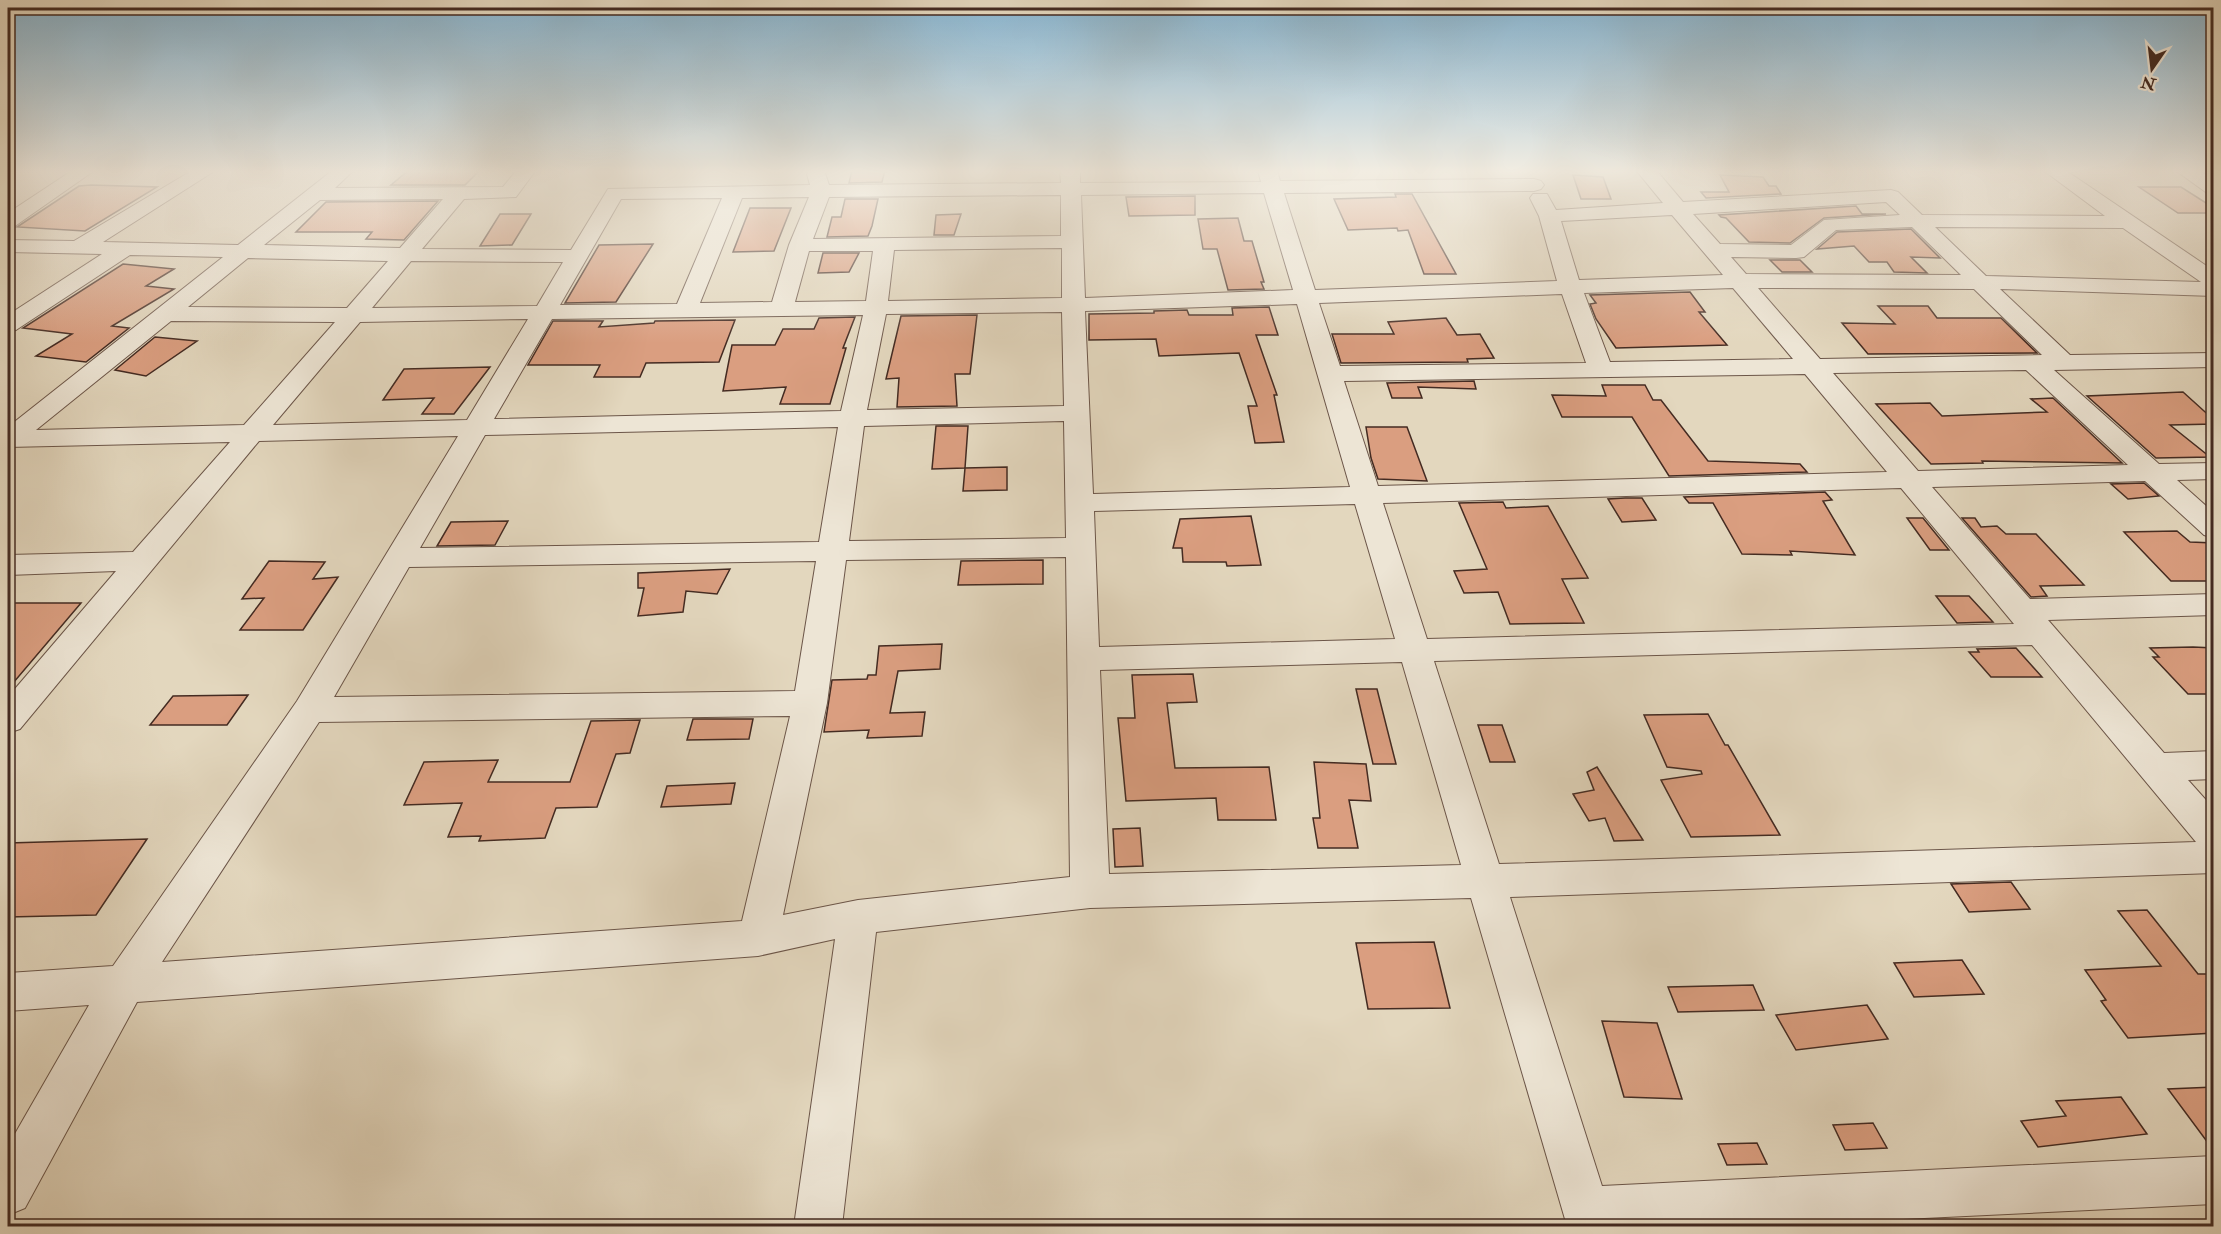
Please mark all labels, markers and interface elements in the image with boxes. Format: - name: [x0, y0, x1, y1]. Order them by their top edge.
- north arrow: [2122, 39, 2182, 99]
- text: N: [2139, 71, 2159, 94]

